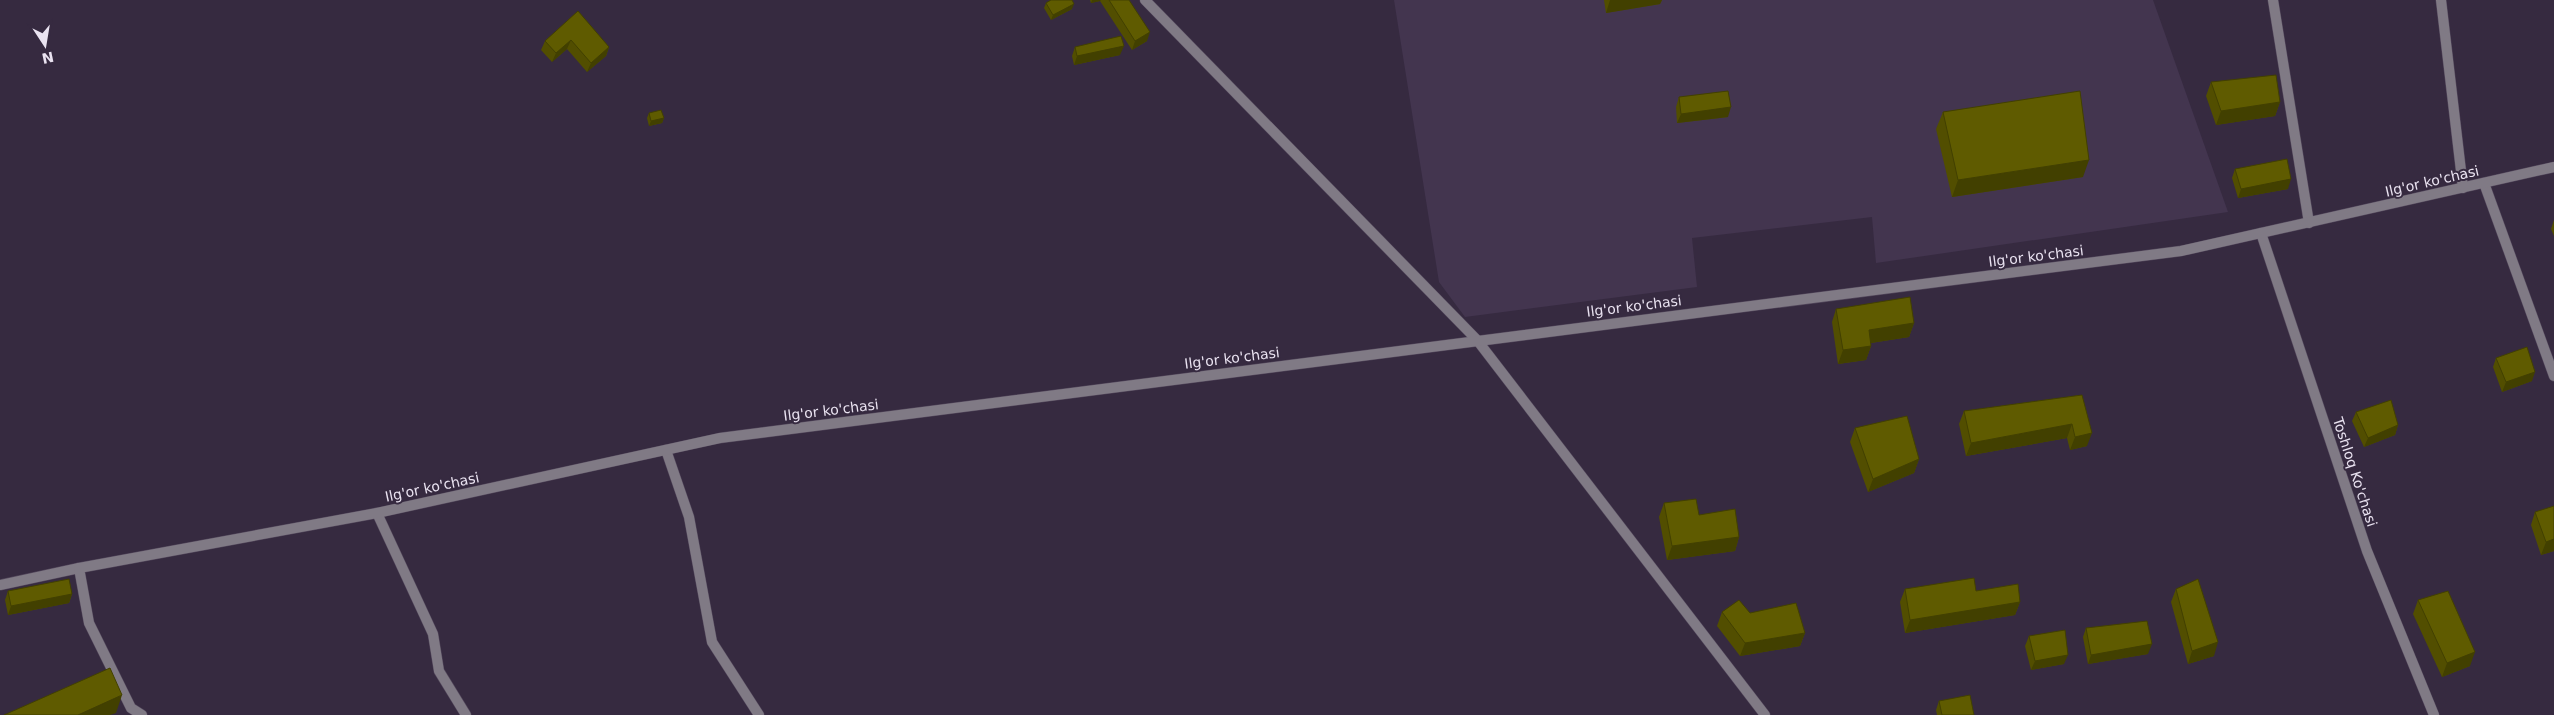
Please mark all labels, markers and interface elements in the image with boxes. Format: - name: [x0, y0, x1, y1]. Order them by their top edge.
- north arrow: [20, 20, 70, 70]
- text: N: [40, 49, 55, 67]
- street label: Ilg'or ko'chasi: [2383, 162, 2481, 200]
- street label: Ilg'or ko'chasi: [1987, 242, 2085, 270]
- street label: Ilg'or ko'chasi: [1585, 292, 1683, 320]
- street label: Ilg'or ko'chasi: [1183, 344, 1281, 372]
- street label: Ilg'or ko'chasi: [782, 396, 880, 424]
- street label: Toshloq Ko'chasi: [2329, 414, 2380, 529]
- street label: Ilg'or ko'chasi: [383, 469, 481, 505]

